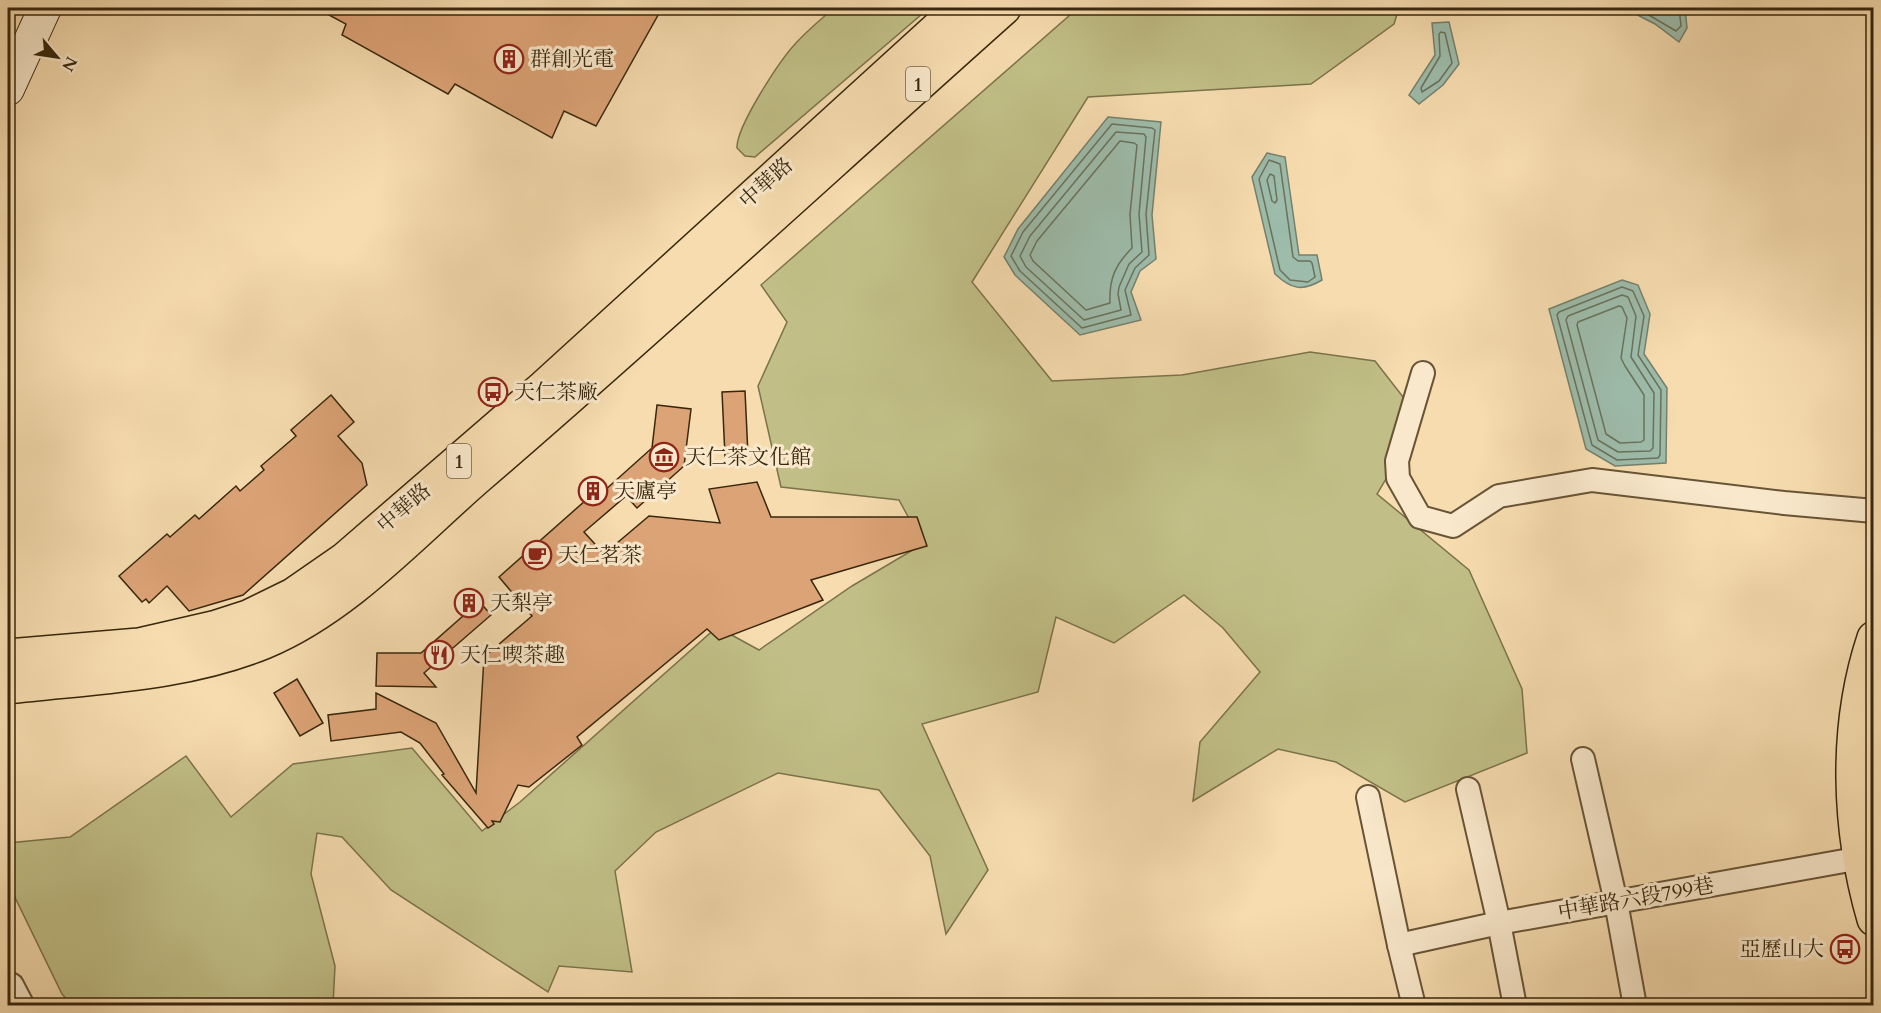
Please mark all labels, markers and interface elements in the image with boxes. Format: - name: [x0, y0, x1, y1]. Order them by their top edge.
- north arrow: [27, 27, 87, 87]
- building icon: 群創光電: [493, 43, 525, 75]
- place label: 群創光電: [530, 45, 614, 74]
- text: N: [56, 52, 82, 75]
- road number: 1: [906, 67, 930, 101]
- street label: 中華路: [733, 151, 799, 215]
- bus stop icon: 天仁茶廠: [477, 376, 509, 408]
- place label: 天仁茶廠: [514, 378, 598, 407]
- museum icon: 天仁茶文化館: [648, 441, 680, 473]
- place label: 天仁茶文化館: [685, 443, 811, 472]
- road number: 1: [447, 444, 471, 478]
- building icon: 天廬亭: [577, 475, 609, 507]
- street label: 中華路: [371, 476, 437, 540]
- place label: 天廬亭: [614, 477, 677, 506]
- cafe icon: 天仁茗茶: [521, 539, 553, 571]
- place label: 天仁茗茶: [558, 541, 642, 570]
- building icon: 天梨亭: [453, 587, 485, 619]
- place label: 天梨亭: [490, 589, 553, 618]
- restaurant icon: 天仁喫茶趣: [423, 639, 455, 671]
- place label: 天仁喫茶趣: [460, 641, 565, 670]
- street label: 中華路六段799巷: [1556, 871, 1716, 927]
- bus stop icon: 亞歷山大: [1829, 933, 1861, 965]
- place label: 亞歷山大: [1740, 935, 1824, 964]

